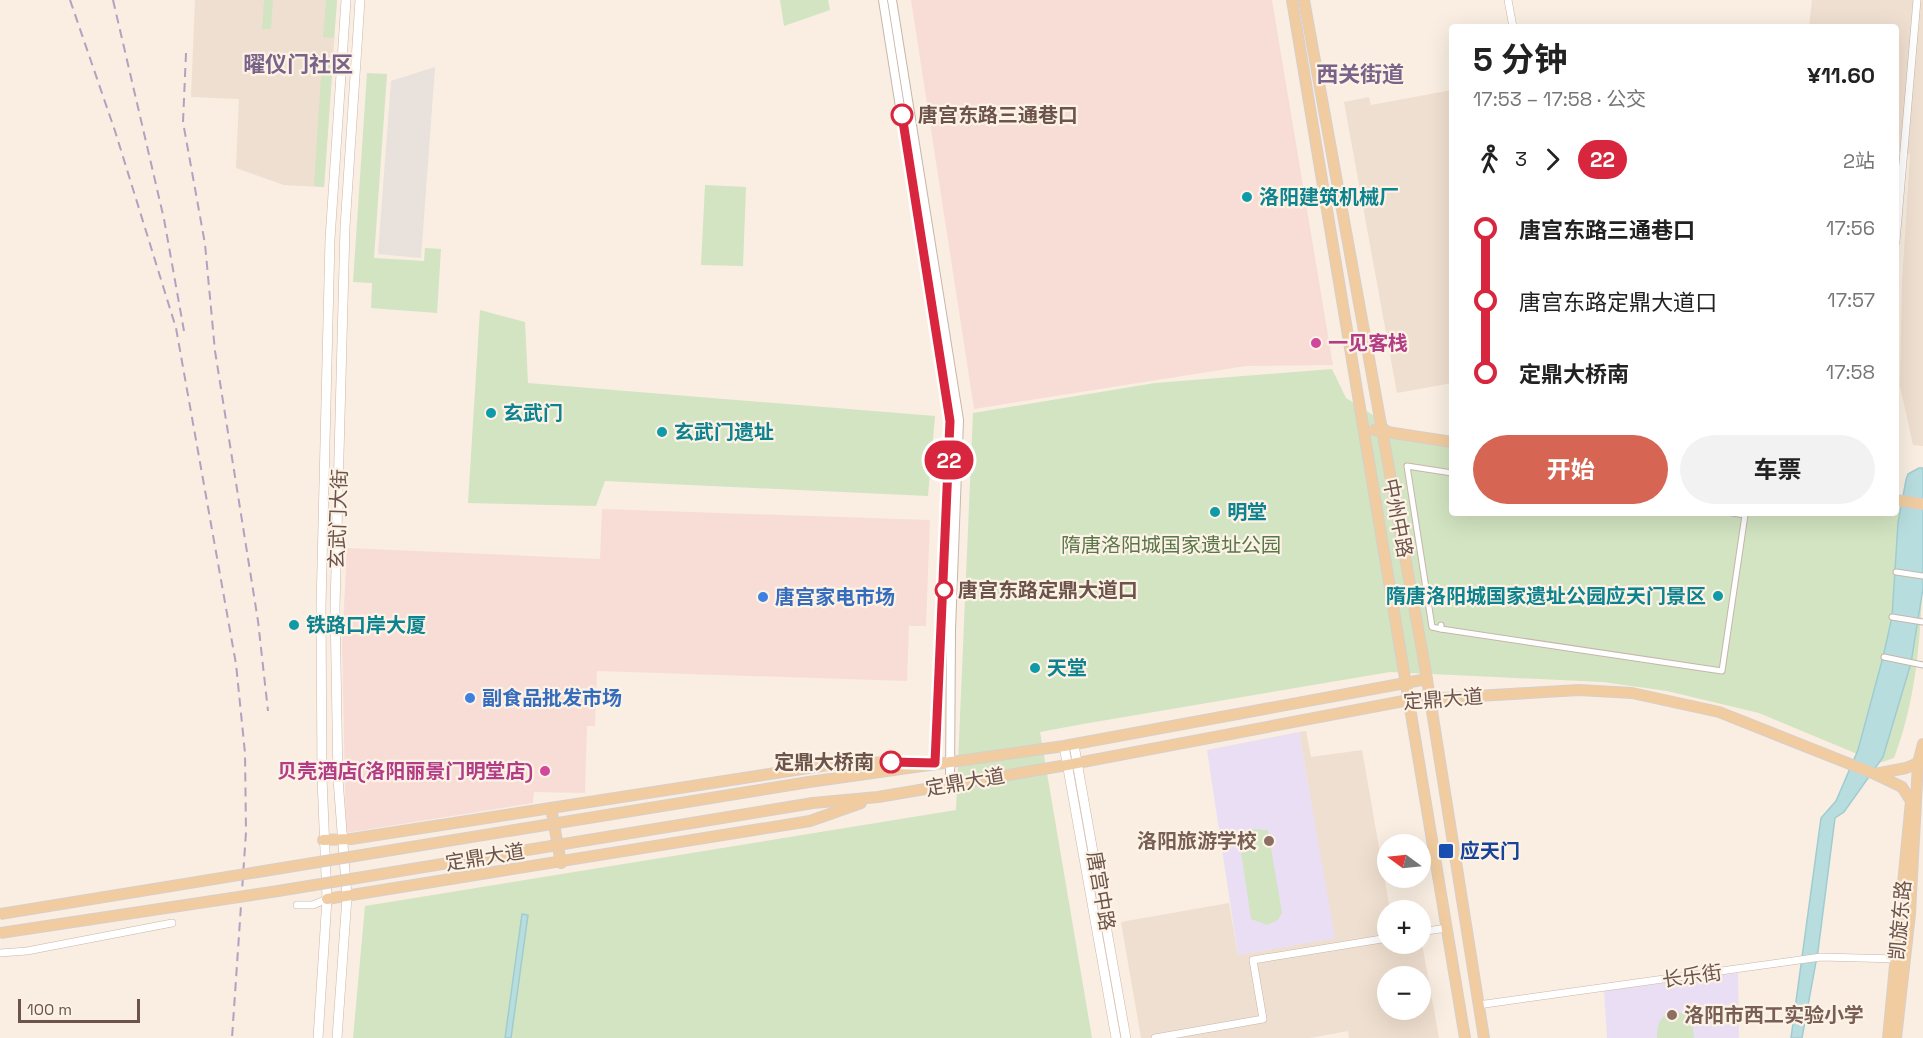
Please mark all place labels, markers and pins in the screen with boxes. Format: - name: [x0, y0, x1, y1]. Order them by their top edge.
- place label: 唐宫东路三通巷口: [918, 102, 1078, 128]
- marker: 唐宫东路三通巷口: [891, 104, 913, 126]
- place label: 洛阳建筑机械厂: [1259, 184, 1399, 210]
- marker: 洛阳建筑机械厂: [1240, 190, 1254, 204]
- place label: 一见客栈: [1328, 330, 1408, 356]
- marker: 一见客栈: [1309, 336, 1323, 350]
- place label: 玄武门: [503, 400, 563, 426]
- marker: 玄武门: [484, 406, 498, 420]
- place label: 玄武门遗址: [674, 419, 774, 445]
- marker: 玄武门遗址: [655, 425, 669, 439]
- place label: 明堂: [1227, 499, 1267, 525]
- marker: 明堂: [1208, 505, 1222, 519]
- place label: 唐宫东路定鼎大道口: [958, 577, 1138, 603]
- marker: 唐宫东路定鼎大道口: [935, 581, 953, 599]
- place label: 隋唐洛阳城国家遗址公园应天门景区: [1386, 583, 1706, 609]
- place label: 唐宫家电市场: [775, 584, 895, 610]
- marker: 隋唐洛阳城国家遗址公园应天门景区: [1711, 589, 1725, 603]
- marker: 唐宫家电市场: [756, 590, 770, 604]
- place label: 铁路口岸大厦: [306, 612, 426, 638]
- marker: 铁路口岸大厦: [287, 618, 301, 632]
- place label: 天堂: [1047, 655, 1087, 681]
- marker: 天堂: [1028, 661, 1042, 675]
- place label: 副食品批发市场: [482, 685, 622, 711]
- marker: 副食品批发市场: [463, 691, 477, 705]
- place label: 定鼎大桥南: [774, 749, 874, 775]
- marker: 定鼎大桥南: [880, 751, 902, 773]
- place label: 贝壳酒店(洛阳丽景门明堂店): [277, 758, 533, 784]
- marker: 贝壳酒店(洛阳丽景门明堂店): [538, 764, 552, 778]
- place label: 洛阳旅游学校: [1137, 828, 1257, 854]
- marker: 洛阳旅游学校: [1262, 834, 1276, 848]
- place label: 应天门: [1460, 838, 1520, 864]
- marker: 应天门: [1437, 842, 1455, 860]
- place label: 洛阳市西工实验小学: [1684, 1002, 1864, 1028]
- marker: 洛阳市西工实验小学: [1665, 1008, 1679, 1022]

